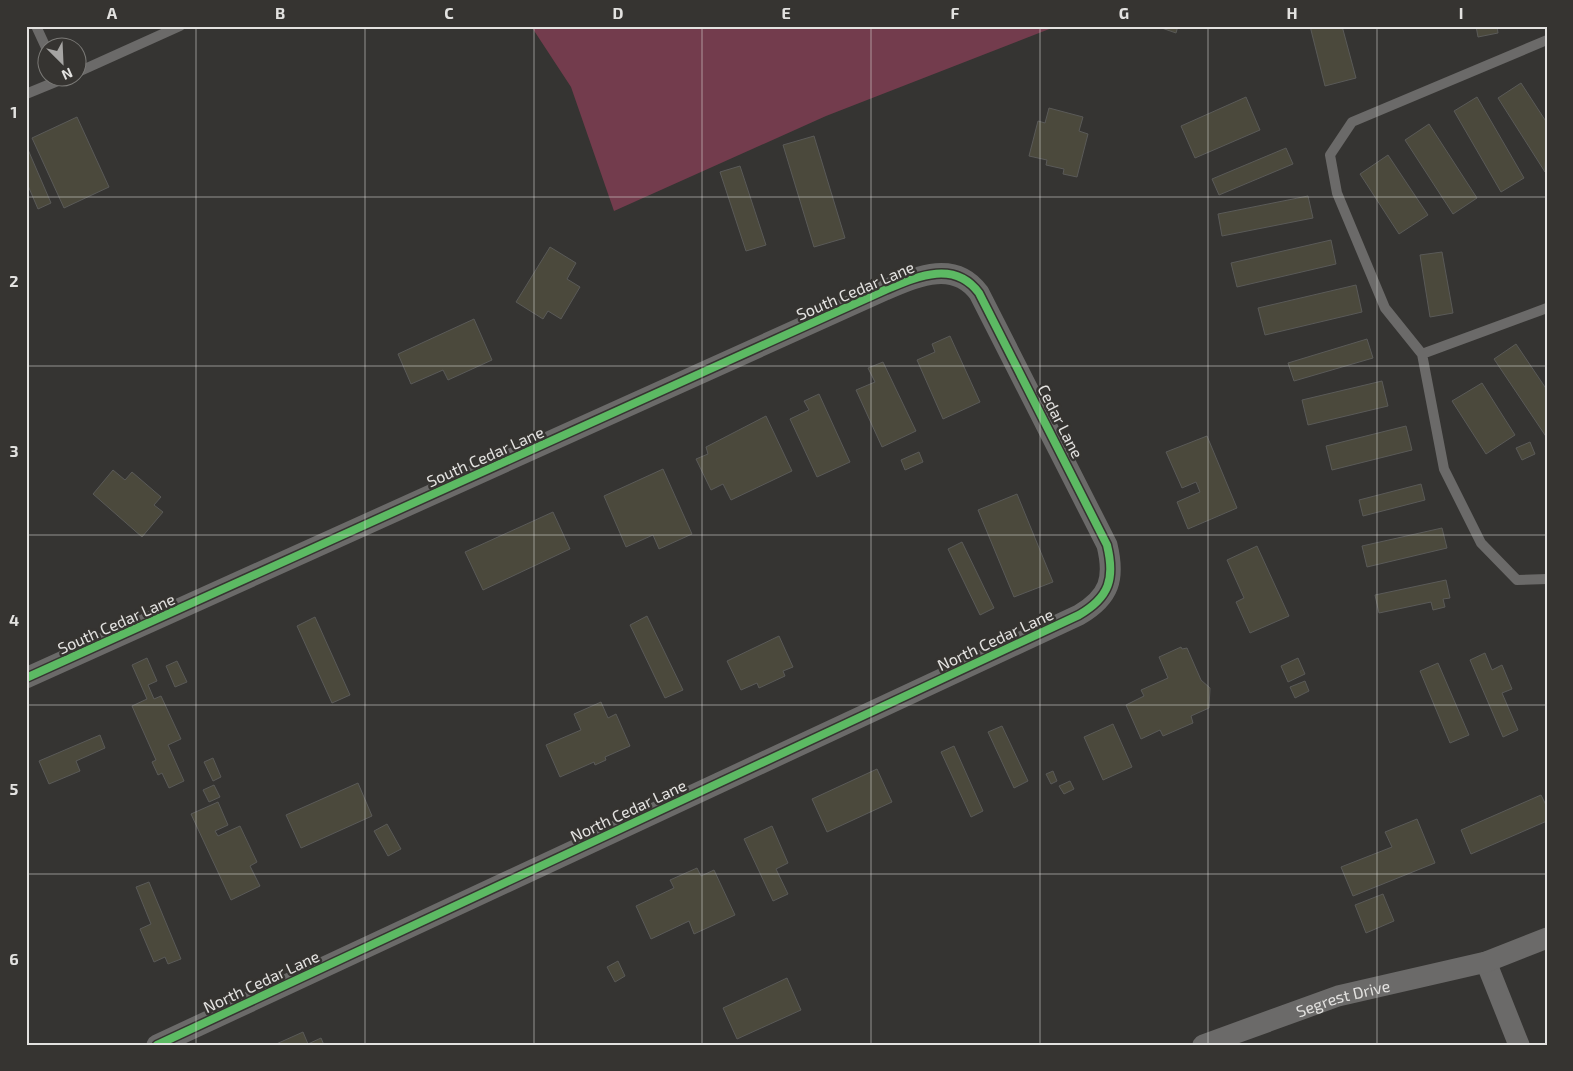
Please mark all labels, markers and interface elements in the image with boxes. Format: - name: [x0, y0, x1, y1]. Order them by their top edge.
- text: A: [107, 3, 118, 22]
- text: B: [275, 3, 285, 22]
- text: C: [444, 3, 454, 22]
- text: D: [613, 3, 624, 22]
- text: E: [781, 3, 791, 22]
- text: F: [951, 3, 960, 22]
- text: G: [1119, 3, 1129, 22]
- text: H: [1286, 3, 1298, 22]
- text: I: [1459, 3, 1463, 22]
- north arrow: [38, 38, 88, 88]
- text: N: [59, 65, 76, 84]
- text: 1: [11, 102, 17, 121]
- street label: South Cedar Lane: [793, 257, 917, 323]
- text: 2: [9, 271, 19, 290]
- street label: Cedar Lane: [1034, 381, 1088, 461]
- street label: South Cedar Lane: [423, 422, 547, 490]
- text: 3: [9, 441, 19, 460]
- street label: South Cedar Lane: [54, 589, 178, 657]
- street label: North Cedar Lane: [934, 604, 1056, 674]
- text: 4: [9, 610, 19, 629]
- street label: North Cedar Lane: [567, 775, 689, 845]
- text: 5: [10, 779, 19, 798]
- street label: North Cedar Lane: [200, 946, 322, 1016]
- text: 6: [9, 949, 19, 968]
- street label: Segrest Drive: [1293, 975, 1392, 1020]

